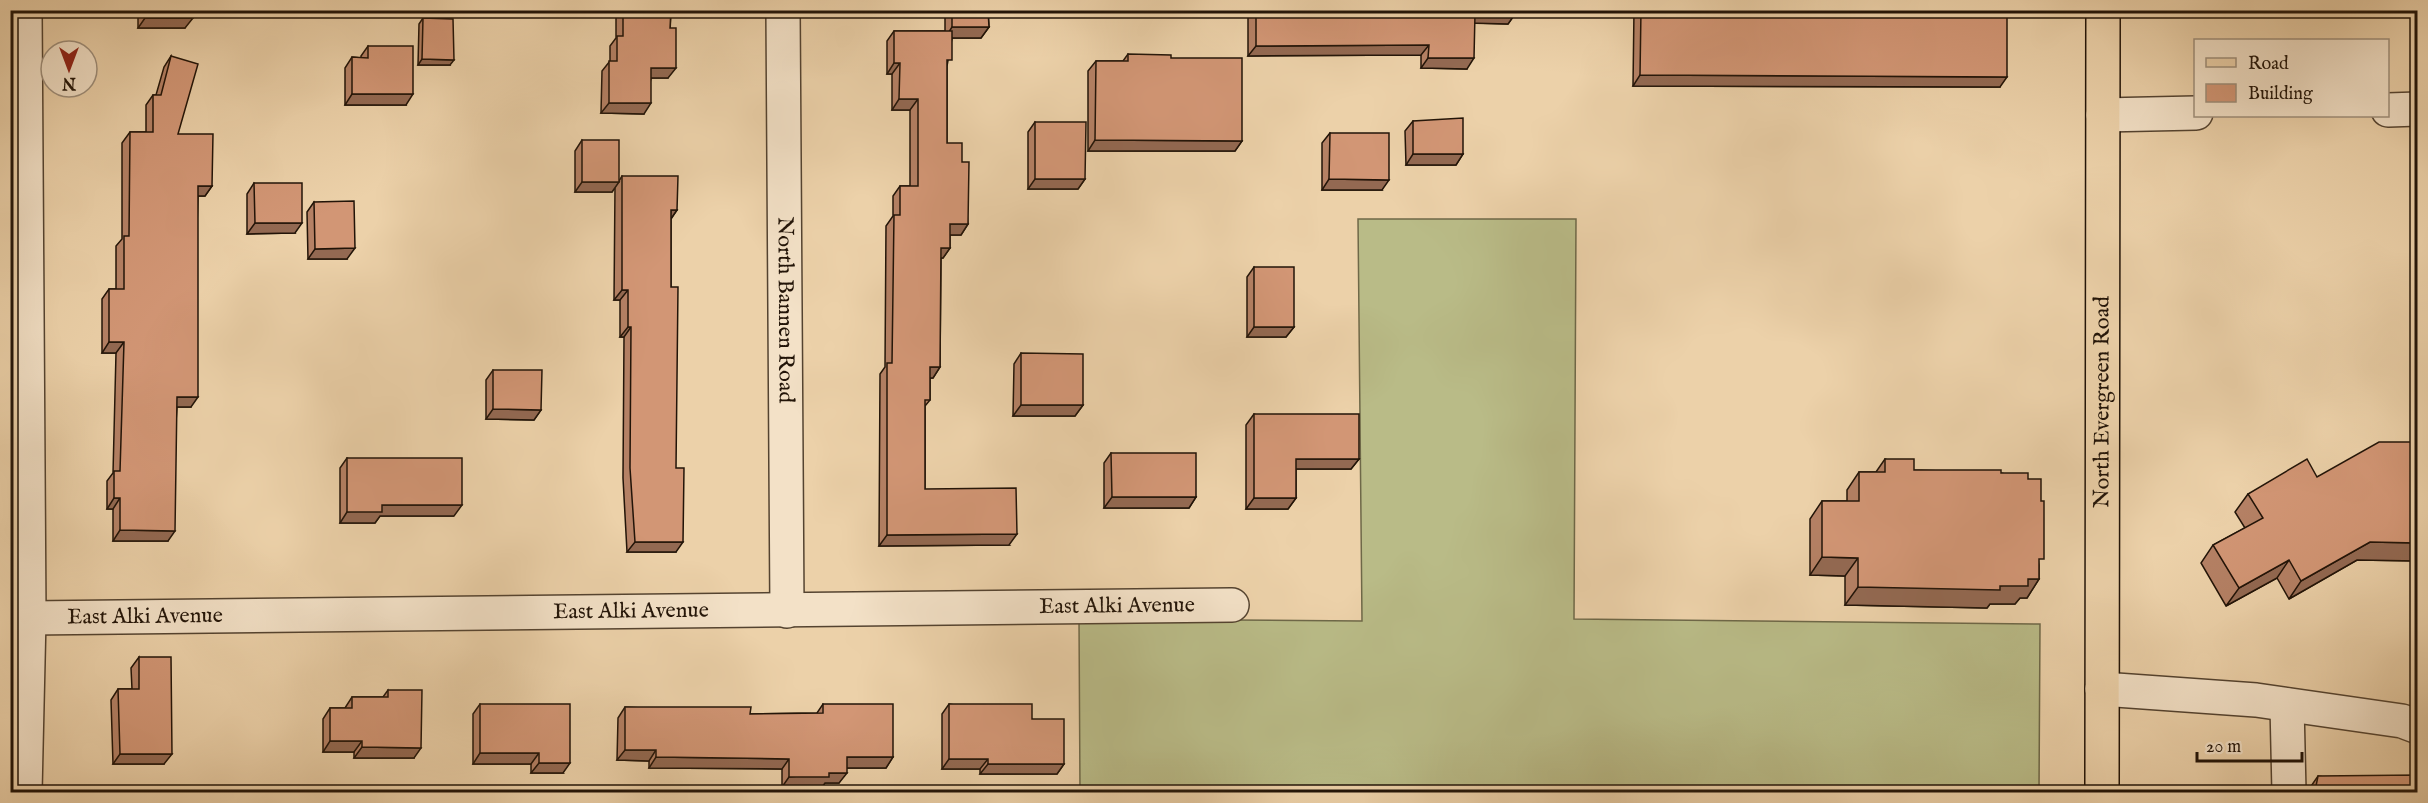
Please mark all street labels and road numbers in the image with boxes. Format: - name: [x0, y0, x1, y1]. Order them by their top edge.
- street label: North Bannen Road: [770, 217, 800, 404]
- street label: North Evergreen Road: [2088, 296, 2117, 508]
- street label: East Alki Avenue: [1039, 591, 1195, 621]
- street label: East Alki Avenue: [553, 597, 709, 626]
- street label: East Alki Avenue: [67, 602, 223, 632]

